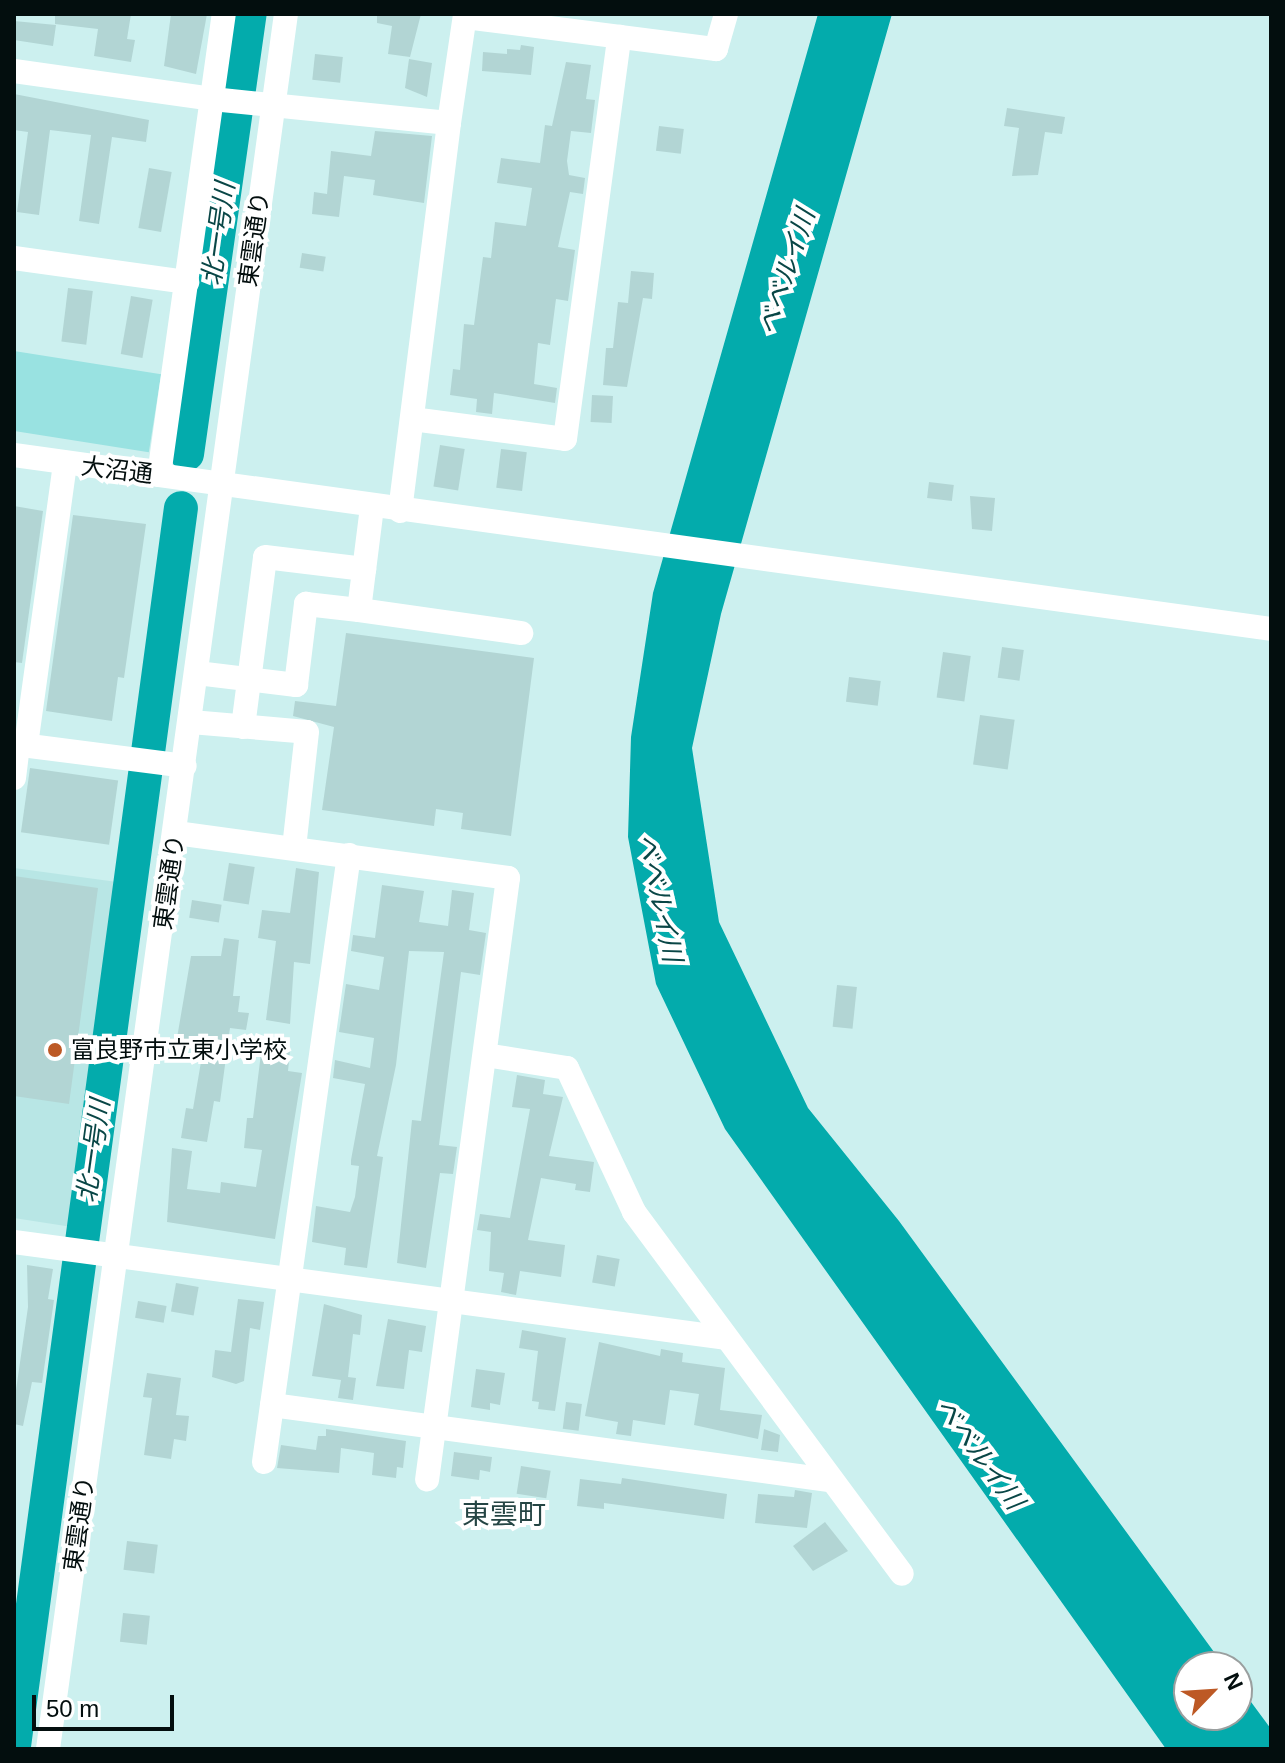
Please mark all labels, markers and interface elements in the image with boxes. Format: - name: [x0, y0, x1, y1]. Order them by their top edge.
- water label: 北一号川: [196, 180, 242, 288]
- street label: 東雲通り: [233, 189, 275, 289]
- water label: ベベルイ川: [752, 205, 822, 339]
- street label: 大沼通: [80, 451, 154, 489]
- water label: ベベルイ川: [630, 831, 688, 965]
- street label: 東雲通り: [148, 832, 190, 932]
- place label: 富良野市立東小学校: [71, 1036, 287, 1064]
- marker: 富良野市立東小学校: [46, 1041, 64, 1059]
- water label: 北一号川: [71, 1097, 117, 1205]
- water label: ベベルイ川: [928, 1392, 1030, 1516]
- street label: 東雲通り: [58, 1474, 100, 1574]
- district label: 東雲町: [462, 1498, 546, 1532]
- north arrow: [1173, 1651, 1253, 1731]
- text: N: [1219, 1669, 1248, 1694]
- scale bar: [36, 1679, 178, 1729]
- text: 50 m: [46, 1695, 99, 1722]

